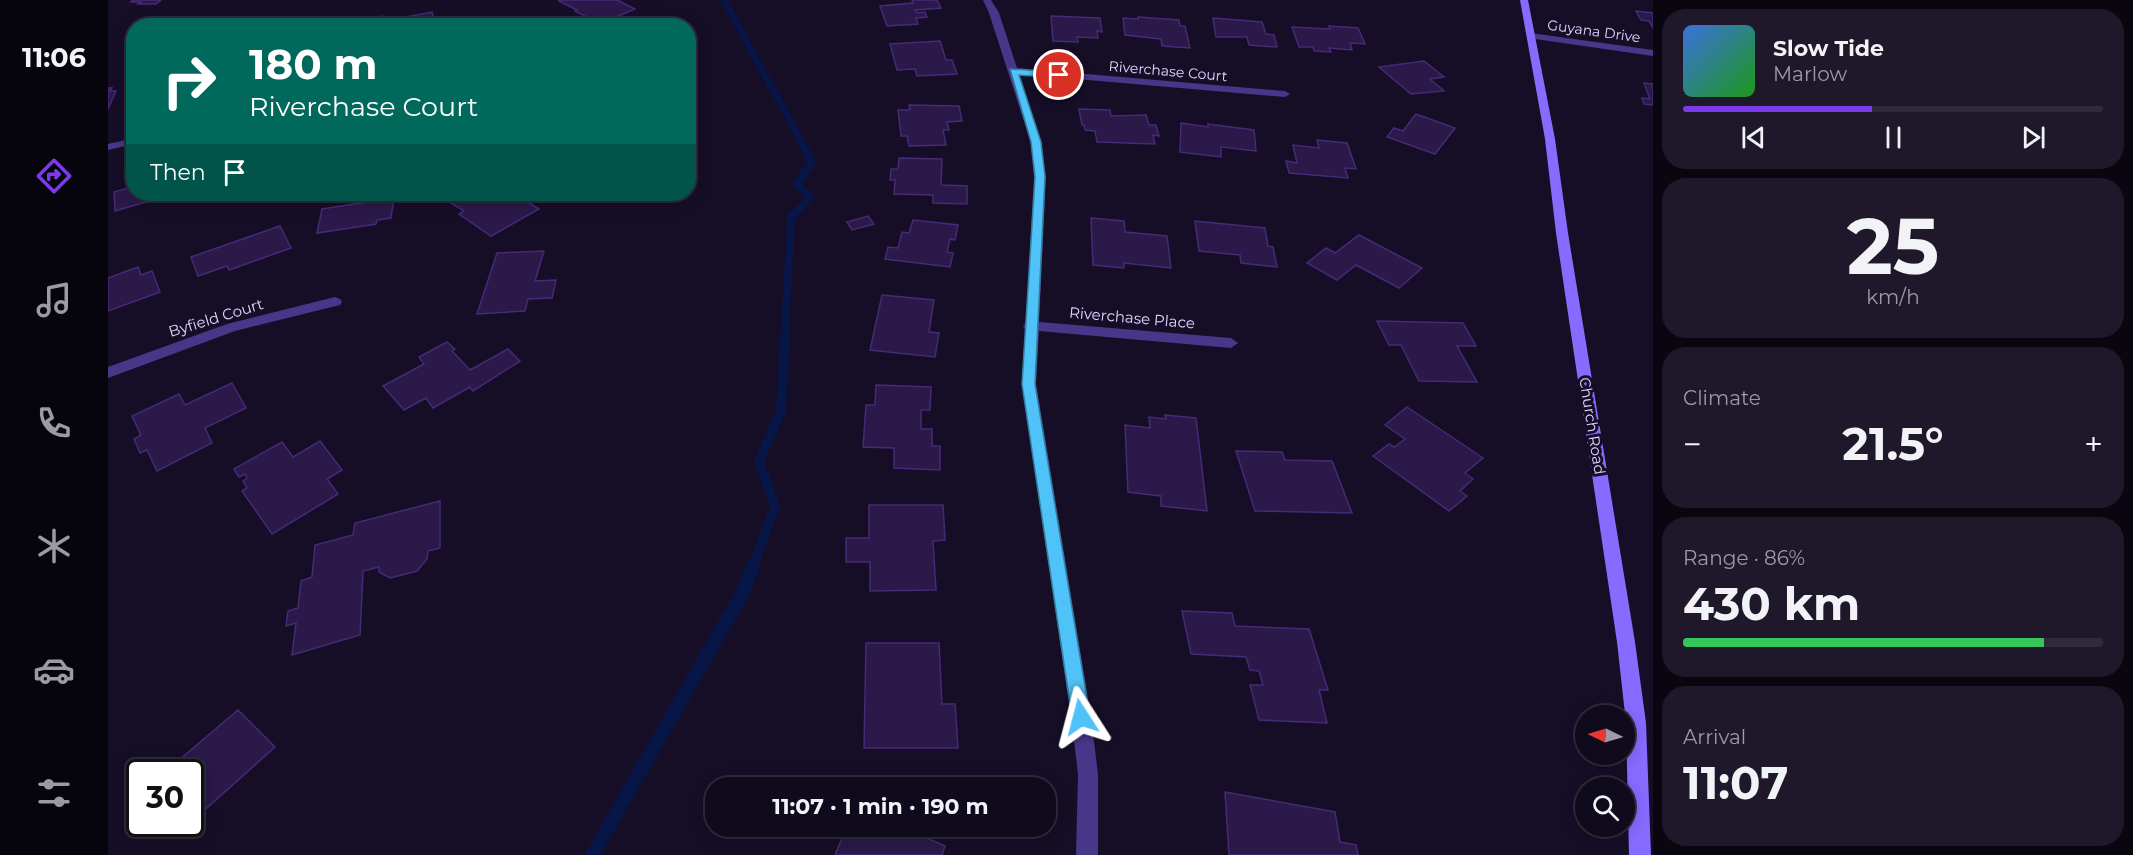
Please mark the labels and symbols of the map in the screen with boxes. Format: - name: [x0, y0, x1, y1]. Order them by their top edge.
- street label: Guyana Drive: [1546, 16, 1642, 46]
- pin: [1033, 49, 1084, 100]
- street label: Riverchase Court: [1108, 57, 1228, 85]
- street label: Byfield Court: [166, 294, 265, 341]
- street label: Riverchase Place: [1068, 303, 1196, 332]
- street label: Church Road: [1575, 376, 1610, 476]
- position arrow: [1049, 685, 1113, 749]
- north arrow: [1575, 705, 1635, 765]
- speed limit sign: 30: [126, 759, 204, 837]

